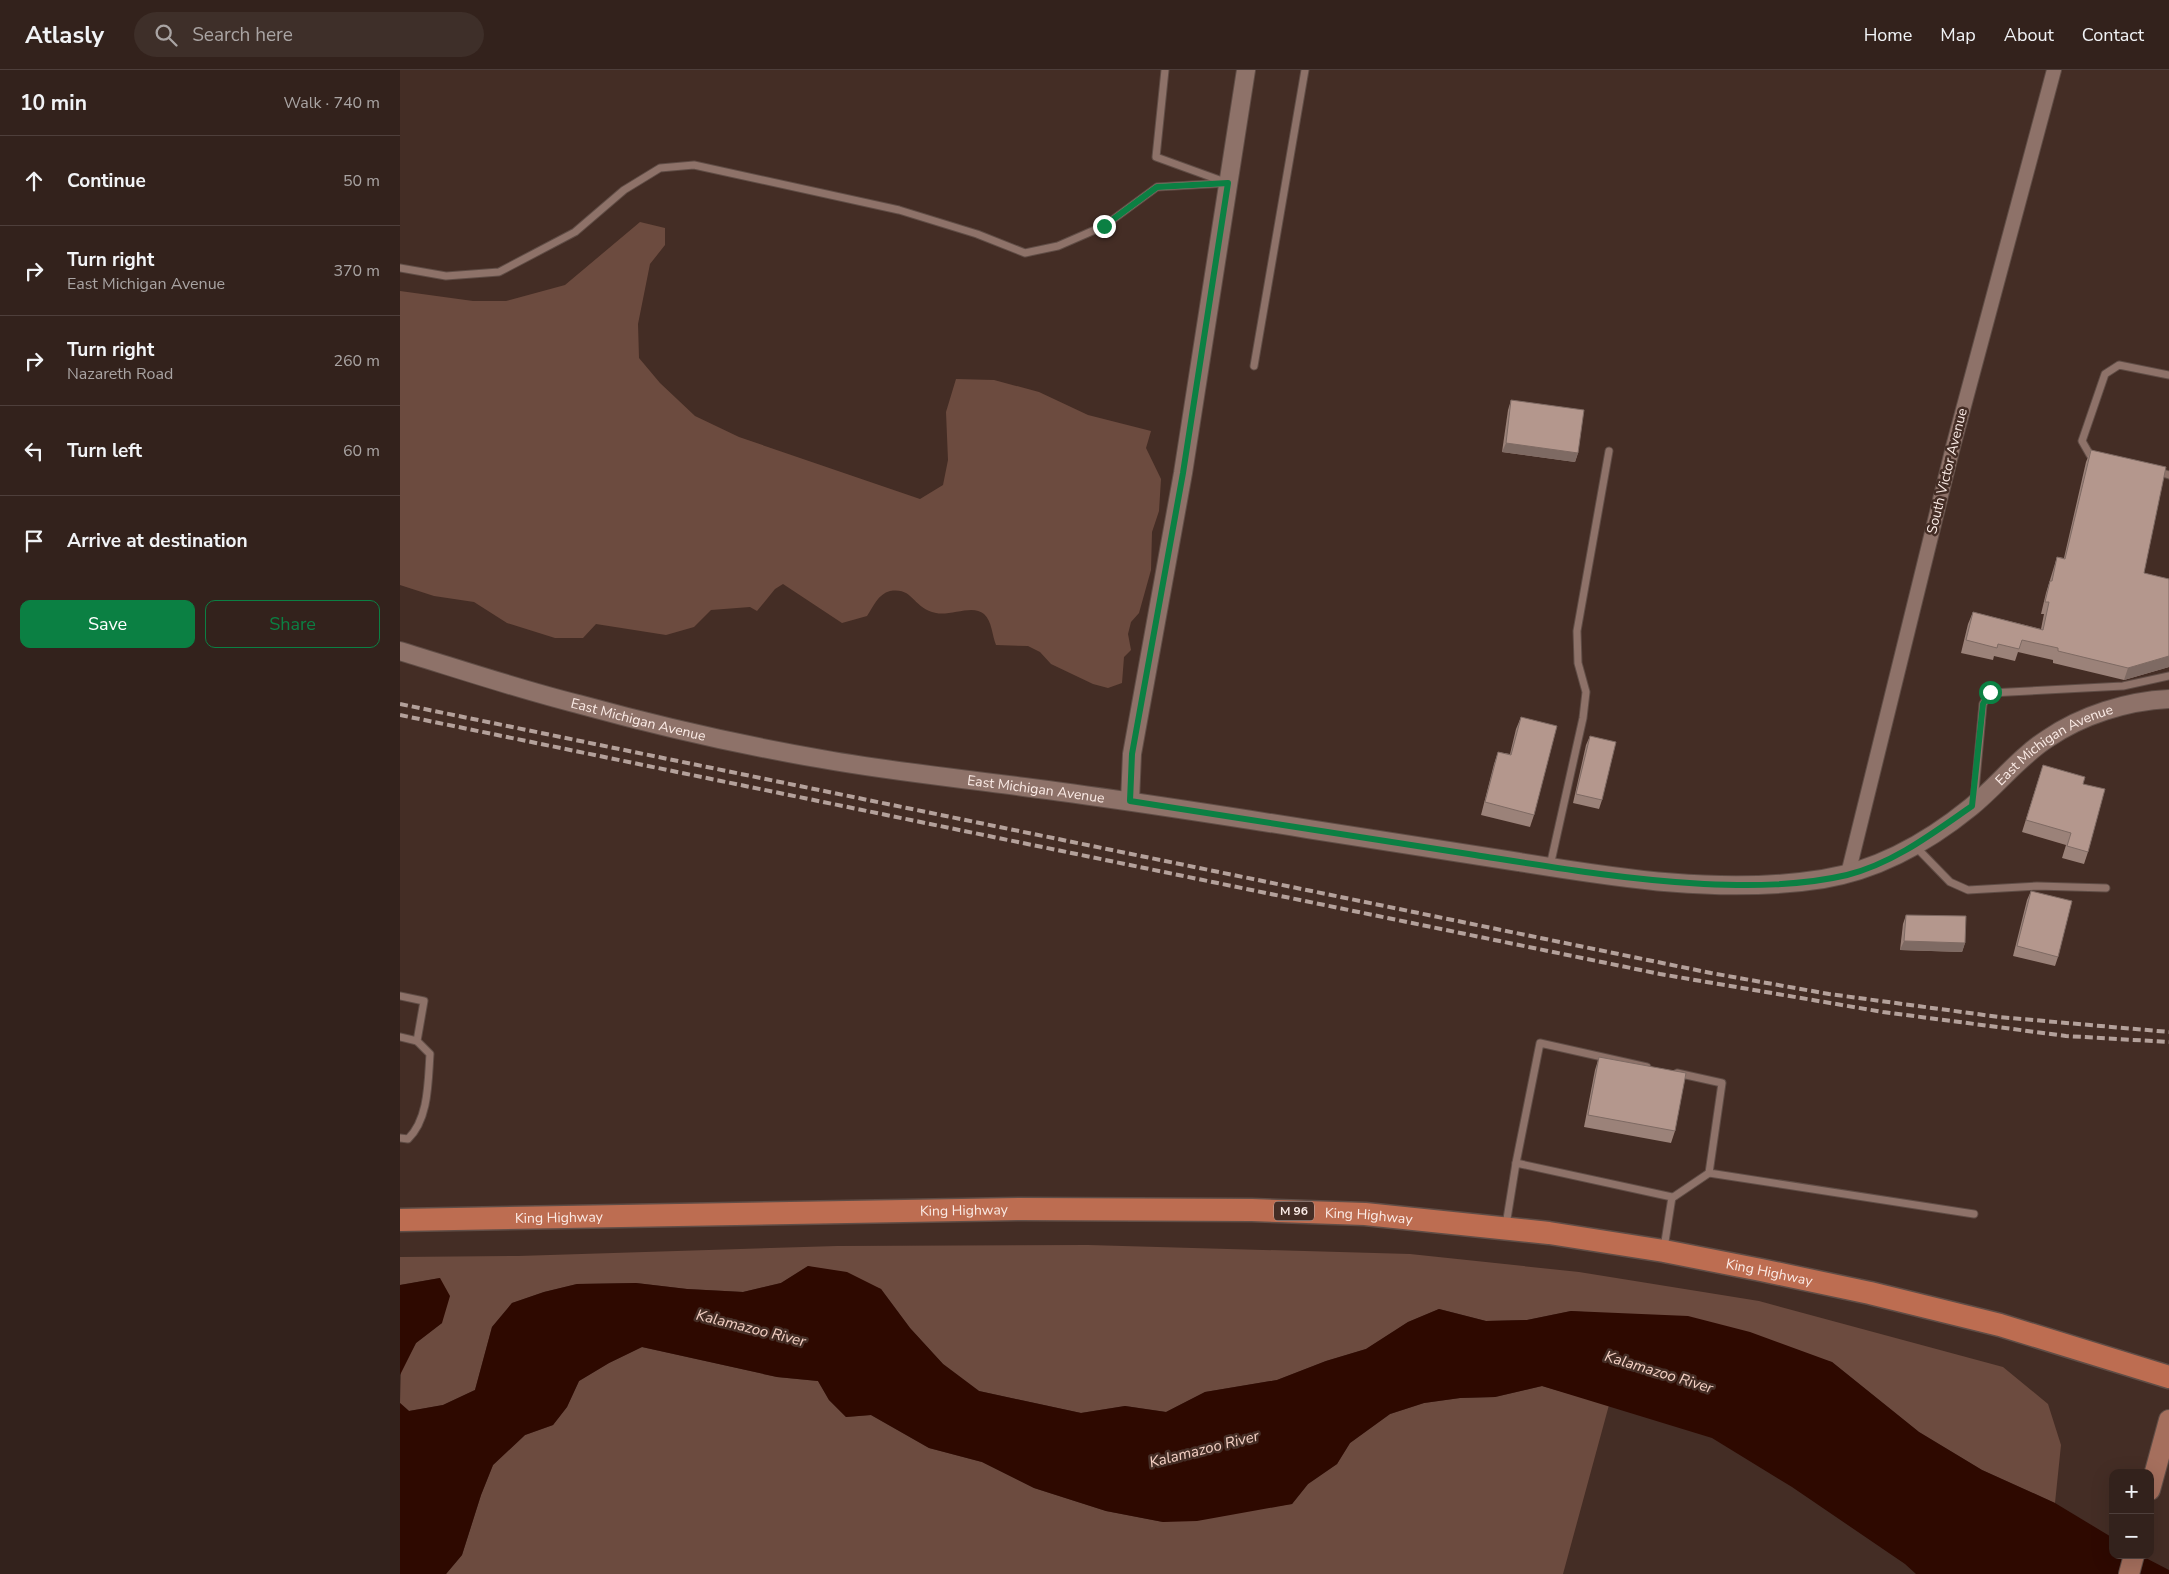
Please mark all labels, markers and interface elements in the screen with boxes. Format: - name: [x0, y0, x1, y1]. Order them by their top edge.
- search box: [134, 12, 484, 57]
- text: Atlasly: [25, 19, 104, 51]
- icon: search: [152, 21, 180, 49]
- text: Search here: [192, 22, 293, 48]
- text: Home: [1864, 23, 1912, 47]
- text: Map: [1940, 23, 1976, 47]
- text: About: [2004, 23, 2054, 47]
- text: Contact: [2082, 23, 2144, 47]
- text: 10 min: [20, 89, 87, 117]
- text: Walk · 740 m: [284, 92, 380, 114]
- icon: ahead: [20, 167, 48, 195]
- text: Continue: [67, 168, 146, 194]
- text: 50 m: [343, 170, 380, 192]
- route end: [1093, 215, 1116, 238]
- text: Turn right: [67, 247, 154, 273]
- icon: right: [20, 257, 48, 285]
- text: 370 m: [333, 260, 380, 282]
- text: East Michigan Avenue: [67, 273, 225, 295]
- text: Turn right: [67, 337, 154, 363]
- icon: right: [20, 347, 48, 375]
- text: 260 m: [333, 350, 380, 372]
- text: Nazareth Road: [67, 363, 173, 385]
- street label: South Victor Avenue: [1922, 406, 1972, 536]
- icon: left: [20, 437, 48, 465]
- text: Turn left: [67, 438, 142, 464]
- text: 60 m: [343, 440, 380, 462]
- icon: arrive: [20, 527, 48, 555]
- text: Arrive at destination: [67, 528, 248, 554]
- button: Save: [20, 600, 195, 648]
- button: Share: [205, 600, 380, 648]
- route start: [1979, 681, 2002, 704]
- street label: East Michigan Avenue: [569, 693, 708, 745]
- street label: East Michigan Avenue: [1991, 700, 2115, 789]
- street label: East Michigan Avenue: [966, 770, 1106, 807]
- street label: King Highway: [920, 1200, 1009, 1220]
- road number: M 96: [1274, 1202, 1314, 1220]
- street label: King Highway: [1325, 1203, 1414, 1228]
- street label: King Highway: [515, 1207, 604, 1227]
- street label: King Highway: [1724, 1254, 1815, 1290]
- water label: Kalamazoo River: [694, 1305, 809, 1351]
- water label: Kalamazoo River: [1602, 1346, 1716, 1398]
- water label: Kalamazoo River: [1147, 1426, 1262, 1472]
- map controls: [2109, 1469, 2154, 1559]
- button: +: [2109, 1469, 2154, 1514]
- button: −: [2109, 1514, 2154, 1559]

